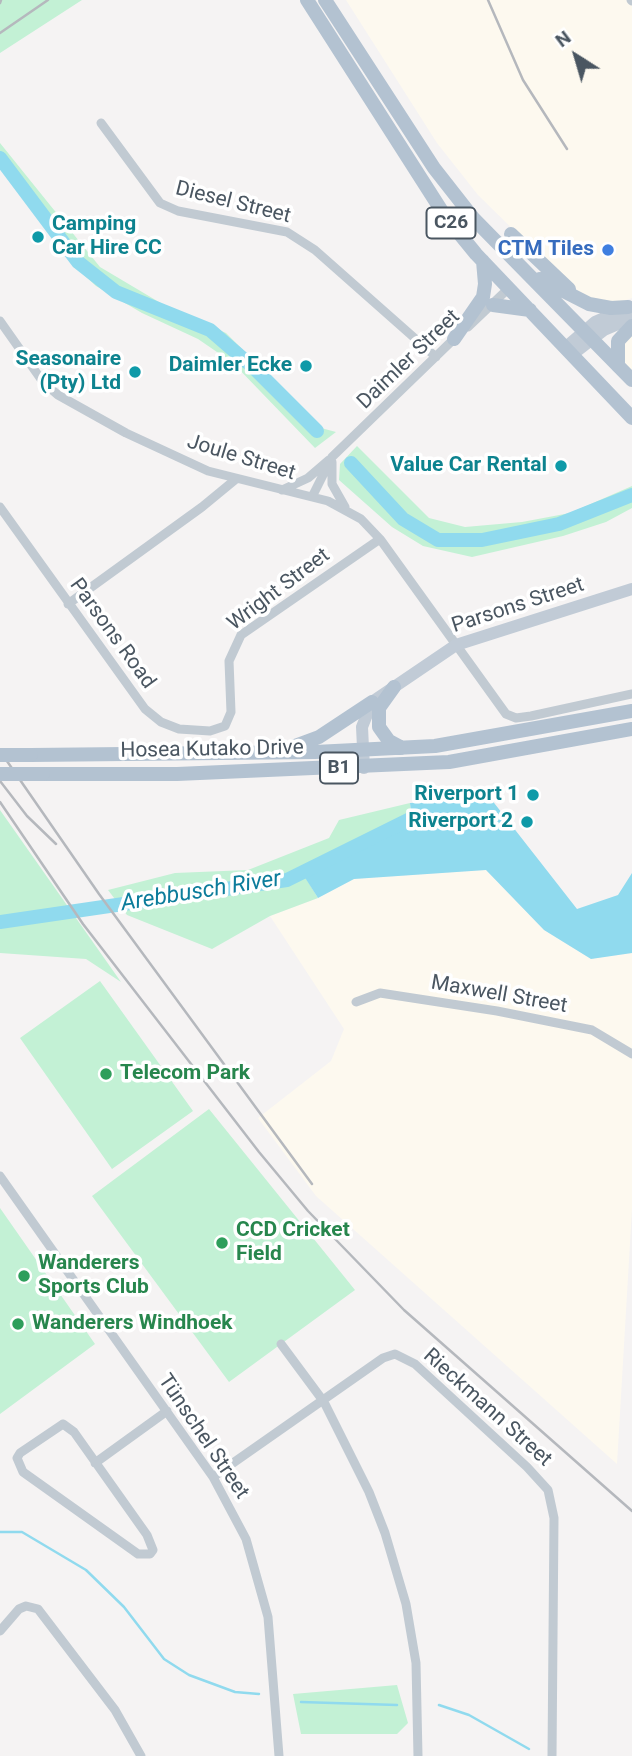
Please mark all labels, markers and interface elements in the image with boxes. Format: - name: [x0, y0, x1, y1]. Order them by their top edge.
- north arrow: [541, 21, 611, 91]
- text: N: [551, 26, 575, 52]
- street label: Diesel Street: [173, 177, 293, 229]
- road number: C26: [426, 208, 476, 238]
- place label: Camping Car Hire CC: [52, 212, 162, 262]
- marker: Camping Car Hire CC: [30, 229, 46, 245]
- place label: CTM Tiles: [498, 237, 594, 263]
- marker: CTM Tiles: [600, 242, 616, 258]
- street label: Daimler Street: [353, 305, 465, 415]
- place label: Seasonaire (Pty) Ltd: [15, 347, 121, 397]
- place label: Daimler Ecke: [169, 353, 292, 379]
- marker: Daimler Ecke: [298, 358, 314, 374]
- marker: Seasonaire (Pty) Ltd: [127, 364, 143, 380]
- street label: Joule Street: [184, 430, 298, 486]
- place label: Value Car Rental: [390, 453, 547, 479]
- marker: Value Car Rental: [553, 458, 569, 474]
- street label: Wright Street: [223, 543, 335, 637]
- street label: Parsons Street: [449, 573, 587, 639]
- street label: Parsons Road: [64, 574, 160, 694]
- street label: Hosea Kutako Drive: [120, 736, 304, 764]
- road number: B1: [320, 752, 358, 783]
- place label: Riverport 1: [414, 782, 519, 808]
- marker: Riverport 1: [525, 787, 541, 803]
- place label: Riverport 2: [408, 809, 513, 835]
- marker: Riverport 2: [519, 814, 535, 830]
- water label: Arebbusch River: [119, 866, 283, 918]
- street label: Maxwell Street: [429, 971, 569, 1019]
- place label: Telecom Park: [120, 1061, 250, 1087]
- marker: Telecom Park: [98, 1066, 114, 1082]
- place label: CCD Cricket Field: [236, 1218, 350, 1268]
- marker: CCD Cricket Field: [214, 1235, 230, 1251]
- place label: Wanderers Sports Club: [38, 1251, 149, 1301]
- marker: Wanderers Sports Club: [16, 1268, 32, 1284]
- place label: Wanderers Windhoek: [32, 1311, 232, 1337]
- marker: Wanderers Windhoek: [10, 1316, 26, 1332]
- street label: Rieckmann Street: [417, 1344, 557, 1472]
- street label: Tünschel Street: [152, 1370, 254, 1504]

